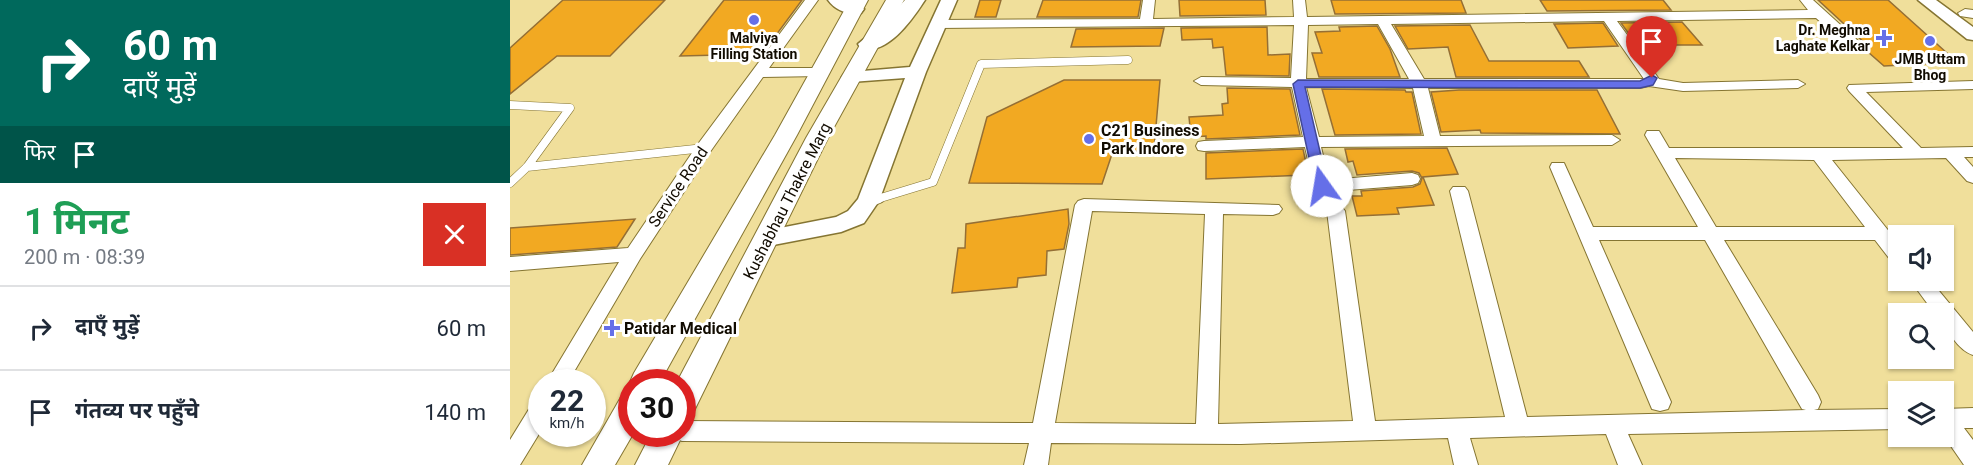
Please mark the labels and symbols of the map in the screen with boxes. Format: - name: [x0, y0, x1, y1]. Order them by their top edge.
- marker: Malviya Filling Station: [747, 13, 761, 27]
- pin: [1626, 16, 1677, 78]
- place label: Dr. Meghna Laghate Kelkar: [1776, 22, 1870, 54]
- marker: Dr. Meghna Laghate Kelkar: [1875, 29, 1893, 47]
- place label: Malviya Filling Station: [711, 30, 798, 62]
- marker: JMB Uttam Bhog: [1923, 34, 1937, 48]
- place label: JMB Uttam Bhog: [1895, 51, 1965, 83]
- street label: Kushabhau Thakre Marg: [739, 119, 835, 283]
- place label: C21 Business Park Indore: [1101, 121, 1199, 158]
- marker: C21 Business Park Indore: [1082, 132, 1096, 146]
- street label: Service Road: [644, 143, 712, 231]
- position arrow: [1290, 154, 1354, 218]
- place label: Patidar Medical: [624, 319, 737, 338]
- marker: Patidar Medical: [605, 321, 619, 335]
- speed limit sign: 30: [618, 369, 696, 447]

